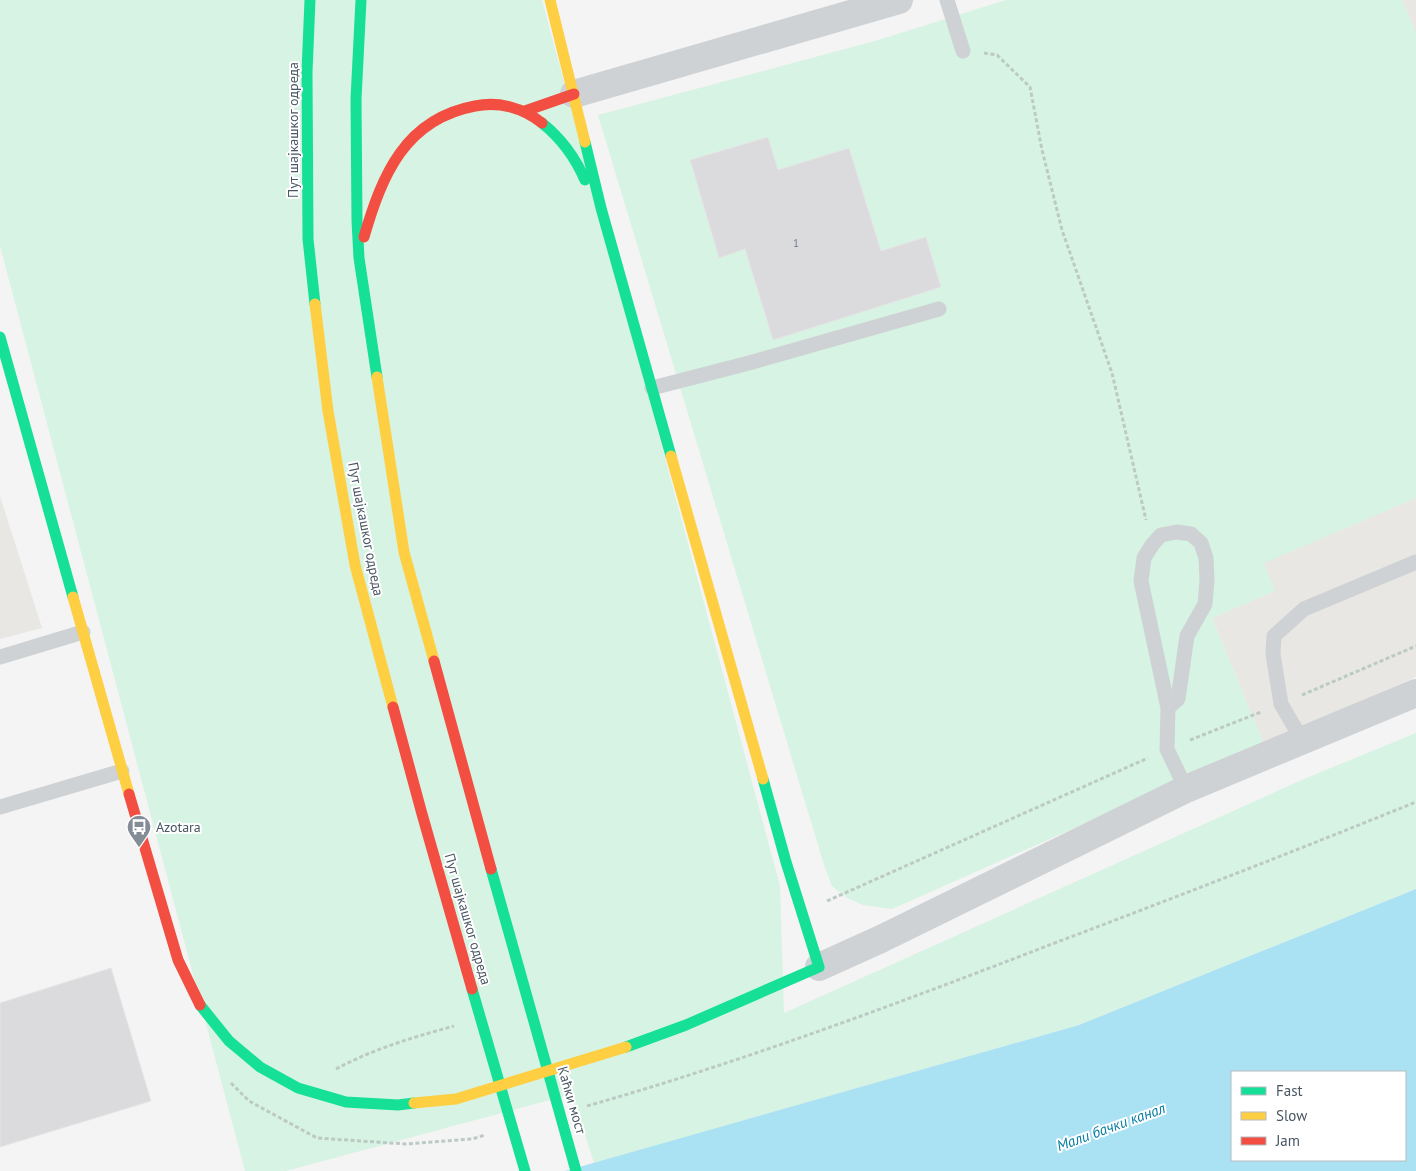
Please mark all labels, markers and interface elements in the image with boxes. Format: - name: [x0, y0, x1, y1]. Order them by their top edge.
- street label: Пут шајкашког одреда: [284, 62, 302, 198]
- house number: 1: [793, 236, 799, 250]
- street label: Пут шајкашког одреда: [344, 461, 388, 597]
- bus stop icon: Azotara: [126, 814, 152, 848]
- place label: Azotara: [156, 818, 201, 836]
- street label: Пут шајкашког одреда: [441, 851, 495, 987]
- street label: Каћки мост: [554, 1064, 590, 1136]
- legend: [1231, 1071, 1406, 1161]
- text: Fast: [1276, 1081, 1303, 1100]
- water label: Мали бачки канал: [1054, 1098, 1168, 1155]
- text: Slow: [1276, 1106, 1307, 1125]
- text: Jam: [1275, 1131, 1300, 1150]

